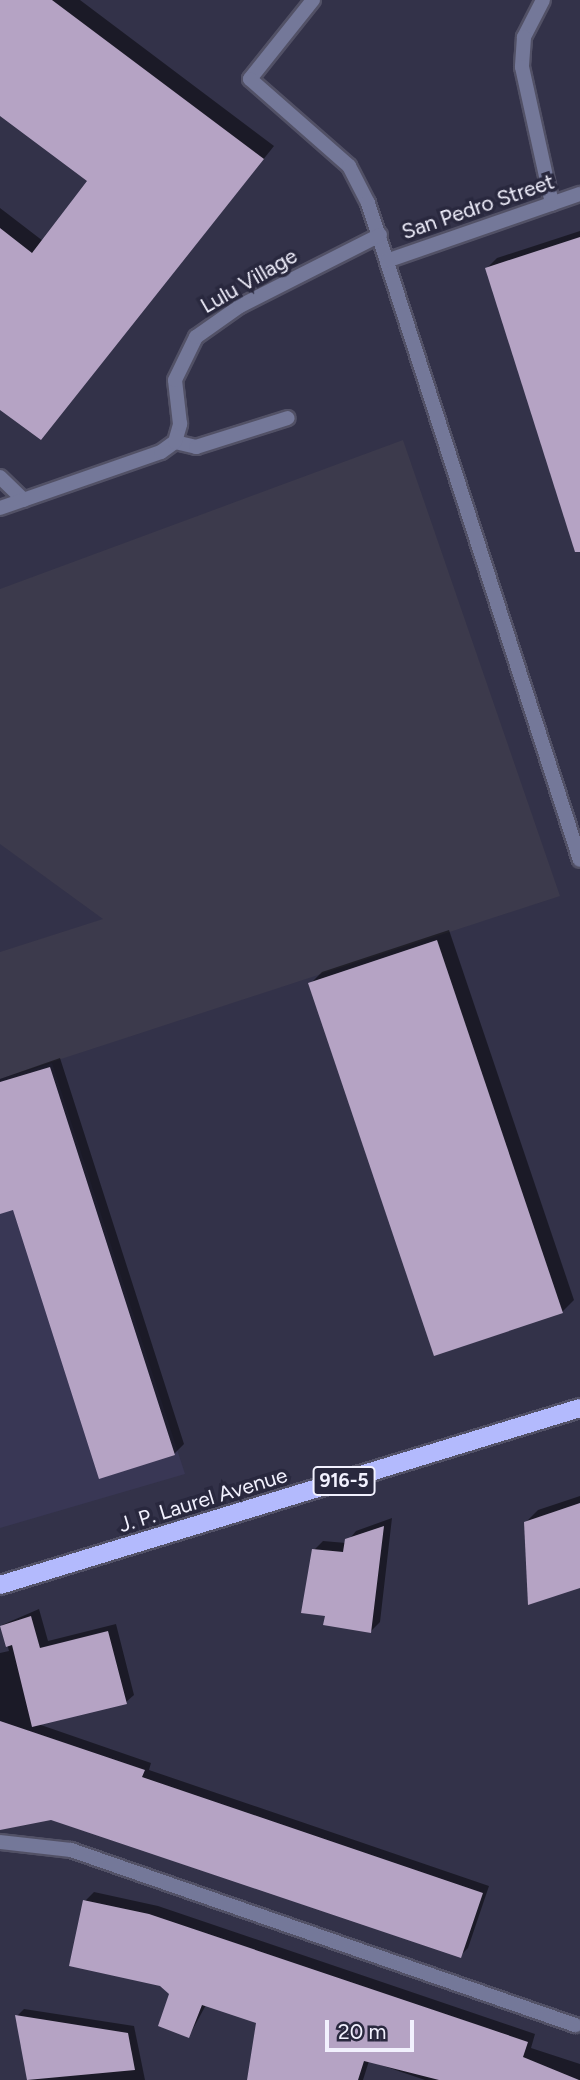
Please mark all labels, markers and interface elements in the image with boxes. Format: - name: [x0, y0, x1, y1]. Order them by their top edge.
- street label: San Pedro Street: [398, 169, 558, 245]
- street label: Lulu Village: [196, 243, 302, 319]
- street label: J. P. Laurel Avenue: [116, 1462, 290, 1538]
- road number: 916-5: [312, 1466, 376, 1497]
- scale bar: [328, 2007, 417, 2050]
- text: 20 m: [338, 2019, 386, 2044]

